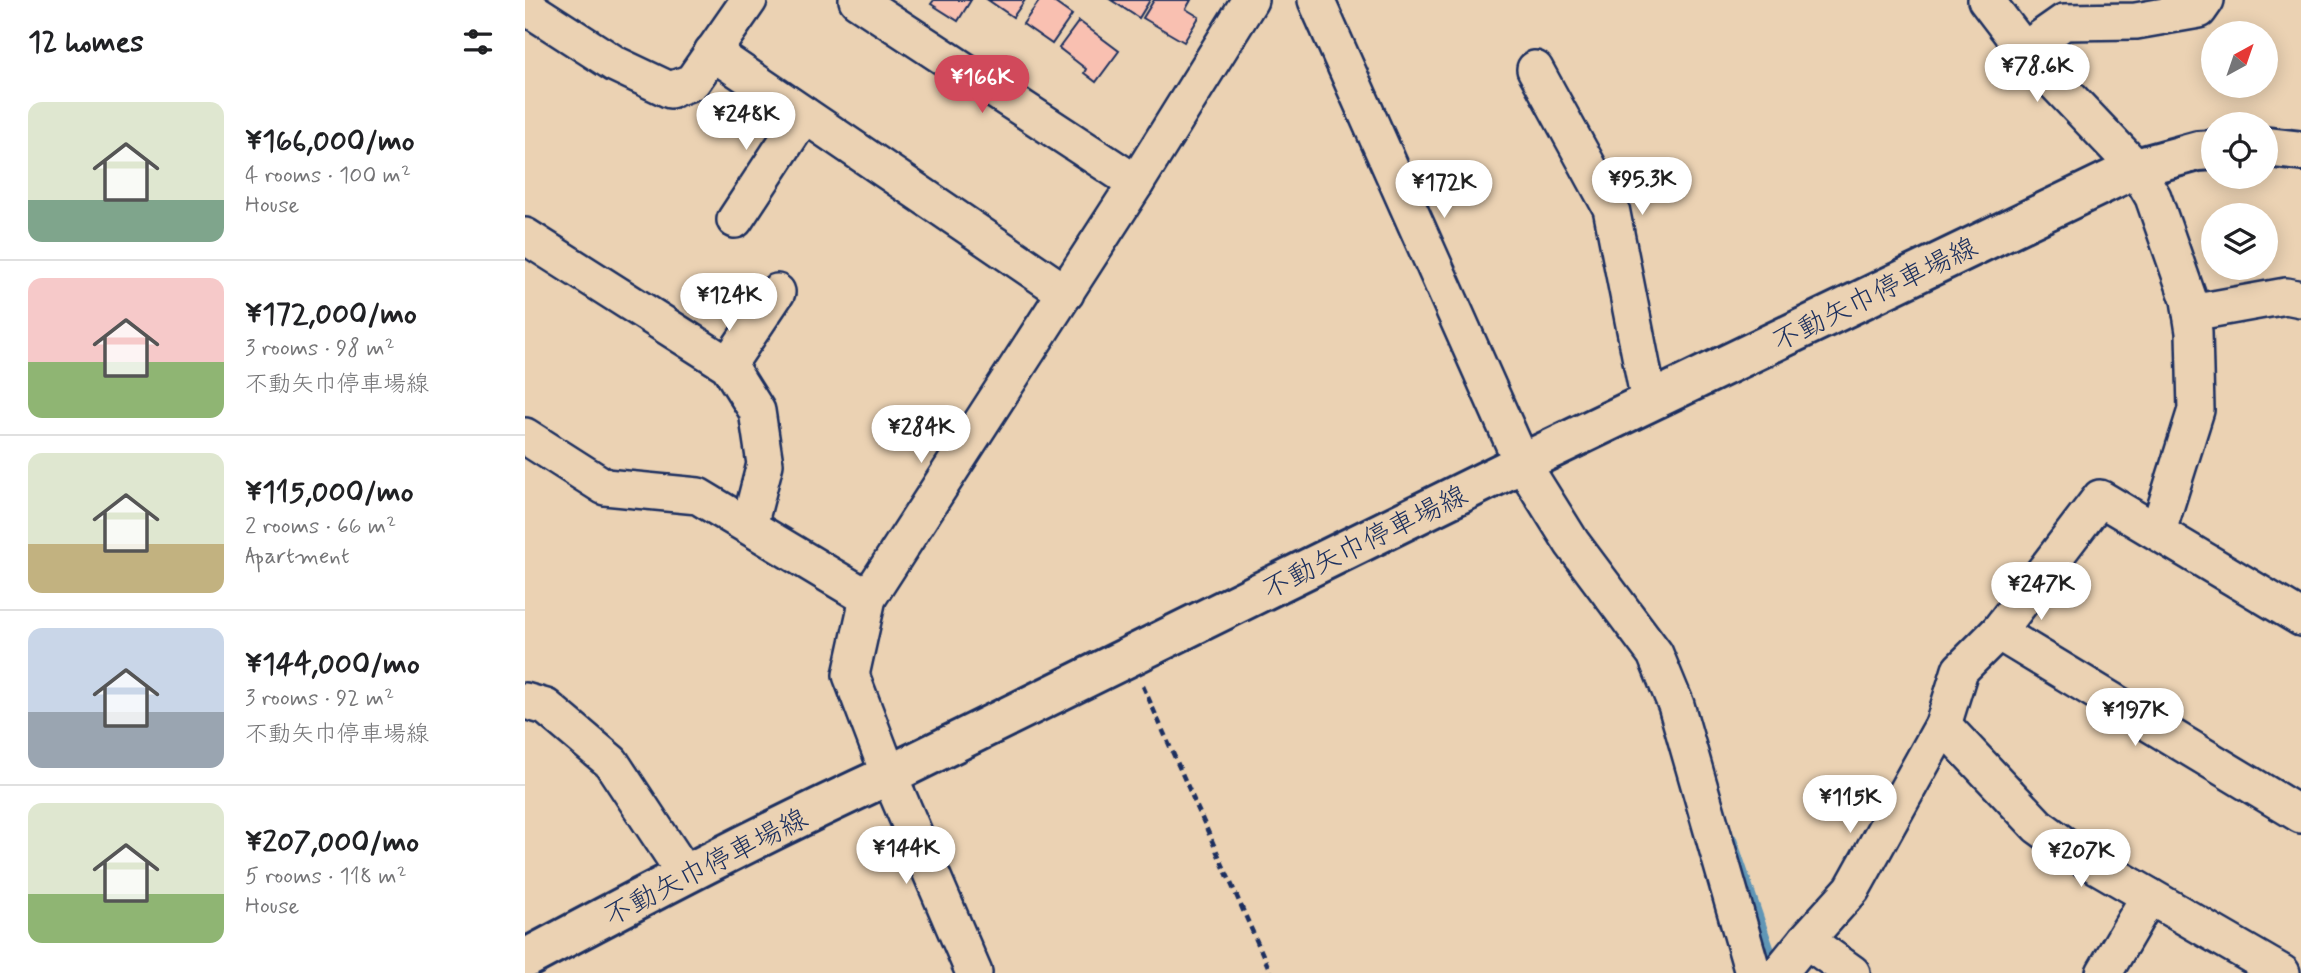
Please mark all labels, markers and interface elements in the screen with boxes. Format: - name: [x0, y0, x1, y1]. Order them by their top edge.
- north arrow: [2201, 21, 2279, 98]
- map controls: [2201, 21, 2278, 280]
- text: 12 homes: [28, 23, 144, 62]
- icon: filters: [459, 23, 497, 61]
- pin: ¥78.6K: [1980, 44, 2094, 104]
- text: ¥78.6K: [2001, 52, 2073, 82]
- pin: ¥166K: [933, 55, 1031, 115]
- text: ¥166K: [950, 63, 1014, 93]
- pin: ¥248K: [697, 92, 795, 152]
- text: ¥248K: [712, 100, 780, 130]
- button: locate: [2201, 112, 2278, 189]
- text: ¥166,000/mo: [245, 122, 415, 161]
- icon: home: [84, 130, 168, 214]
- pin: ¥95.3K: [1585, 158, 1699, 217]
- pin: ¥172K: [1395, 160, 1493, 220]
- text: 4 rooms · 100 m²: [245, 161, 411, 191]
- text: ¥95.3K: [1608, 165, 1676, 195]
- text: ¥172K: [1411, 168, 1477, 198]
- text: House: [245, 191, 299, 221]
- button: layers: [2201, 203, 2278, 280]
- street label: 不動矢巾停車場線: [1766, 230, 1984, 361]
- pin: ¥124K: [680, 274, 778, 333]
- text: ¥124K: [696, 281, 762, 311]
- text: ¥172,000/mo: [245, 295, 417, 334]
- icon: home: [84, 306, 168, 390]
- text: 3 rooms · 98 m²: [245, 334, 395, 364]
- text: 不動矢巾停車場線: [245, 370, 429, 400]
- pin: ¥284K: [872, 406, 970, 465]
- text: ¥284K: [888, 413, 954, 443]
- text: ¥115,000/mo: [245, 473, 414, 512]
- street label: 不動矢巾停車場線: [1256, 478, 1474, 609]
- icon: home: [84, 481, 168, 565]
- text: 2 rooms · 66 m²: [245, 512, 396, 542]
- text: Apartment: [245, 542, 350, 572]
- pin: ¥247K: [1992, 562, 2090, 622]
- text: ¥247K: [2007, 570, 2075, 600]
- text: ¥144,000/mo: [245, 645, 420, 684]
- icon: home: [84, 656, 168, 740]
- text: 3 rooms · 92 m²: [245, 684, 394, 714]
- pin: ¥197K: [2086, 688, 2184, 748]
- text: ¥197K: [2102, 696, 2168, 726]
- text: 不動矢巾停車場線: [245, 720, 429, 750]
- pin: ¥115K: [1801, 776, 1899, 835]
- text: ¥115K: [1819, 783, 1881, 813]
- street label: 不動矢巾停車場線: [598, 801, 814, 936]
- text: ¥207,000/mo: [245, 823, 419, 862]
- pin: ¥144K: [857, 826, 955, 886]
- pin: ¥207K: [2032, 830, 2130, 889]
- icon: home: [84, 831, 168, 915]
- text: ¥144K: [872, 834, 940, 864]
- text: ¥207K: [2048, 837, 2114, 867]
- text: 5 rooms · 118 m²: [245, 862, 407, 892]
- text: House: [245, 892, 299, 922]

